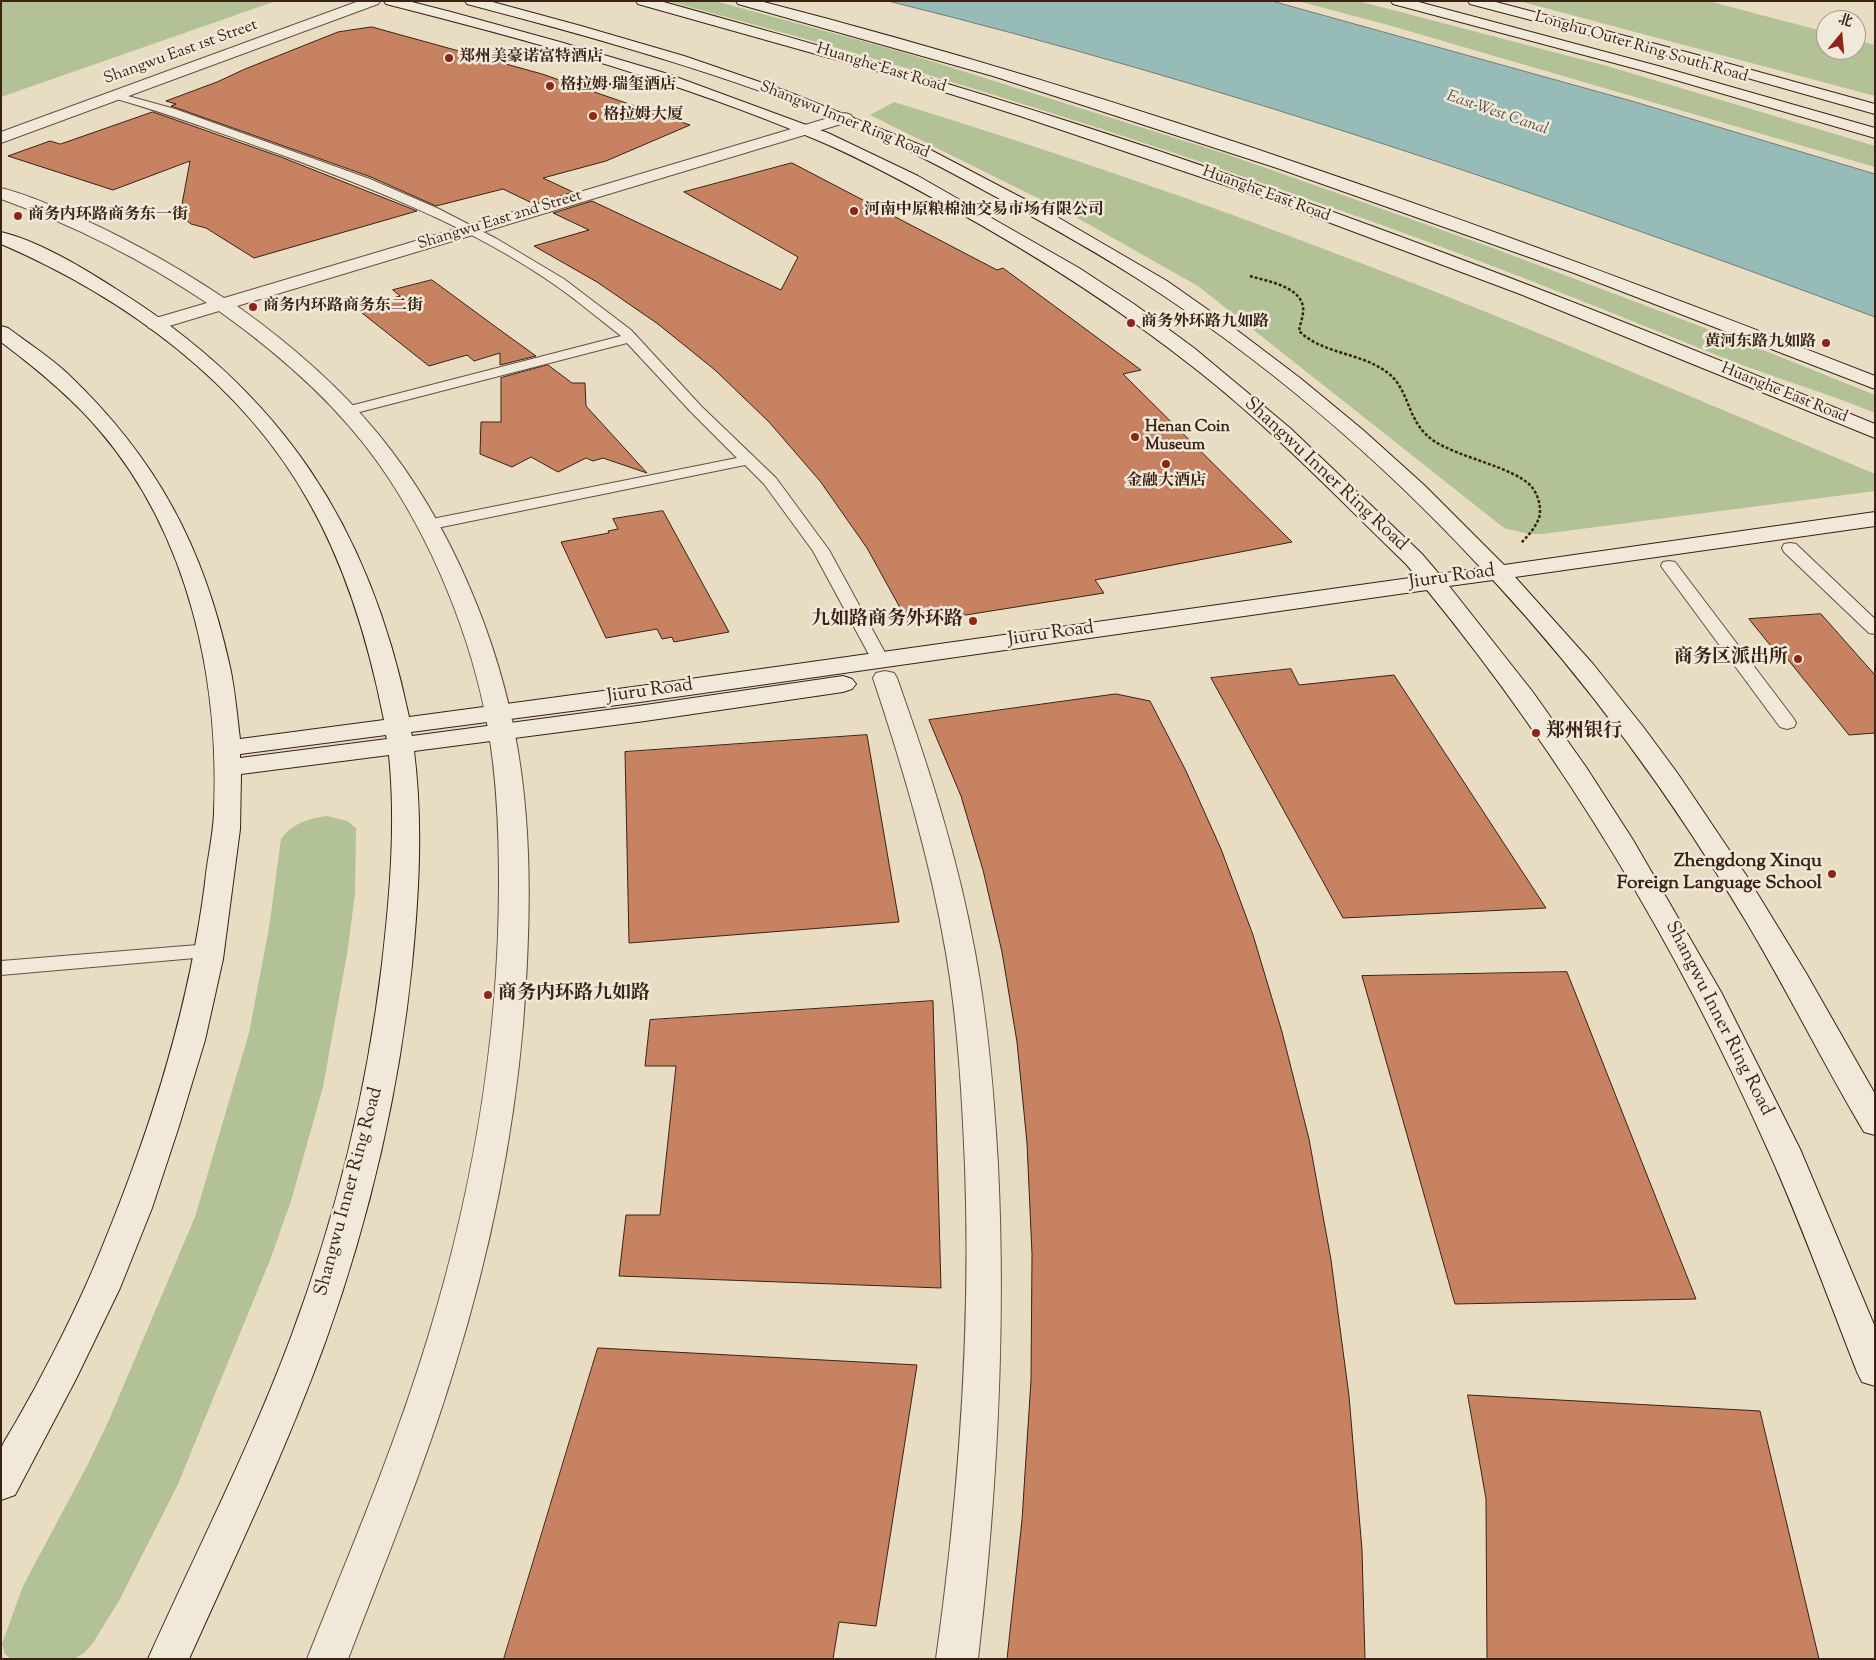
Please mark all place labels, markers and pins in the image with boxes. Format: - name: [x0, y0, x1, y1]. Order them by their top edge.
- place label: 郑州美豪诺富特酒店: [459, 48, 603, 68]
- marker: 郑州美豪诺富特酒店: [443, 52, 455, 64]
- place label: 格拉姆·瑞玺酒店: [560, 76, 676, 96]
- marker: 格拉姆·瑞玺酒店: [544, 80, 556, 92]
- place label: 格拉姆大厦: [603, 106, 683, 126]
- marker: 格拉姆大厦: [587, 110, 599, 122]
- place label: 河南中原粮棉油交易市场有限公司: [864, 201, 1104, 221]
- marker: 河南中原粮棉油交易市场有限公司: [848, 205, 860, 217]
- place label: 商务内环路商务东一街: [28, 206, 188, 226]
- marker: 商务内环路商务东一街: [12, 210, 24, 222]
- place label: 商务内环路商务东二街: [263, 297, 423, 317]
- marker: 商务内环路商务东二街: [247, 301, 259, 313]
- place label: 商务外环路九如路: [1141, 313, 1269, 333]
- marker: 商务外环路九如路: [1125, 317, 1137, 329]
- place label: 黄河东路九如路: [1704, 333, 1816, 353]
- marker: 黄河东路九如路: [1820, 337, 1832, 349]
- place label: Henan Coin Museum: [1145, 418, 1230, 456]
- marker: Henan Coin Museum: [1129, 431, 1141, 443]
- marker: 金融大酒店: [1160, 458, 1172, 470]
- place label: 金融大酒店: [1126, 472, 1206, 492]
- place label: 九如路商务外环路: [811, 610, 963, 632]
- marker: 九如路商务外环路: [967, 615, 979, 627]
- place label: 商务区派出所: [1674, 648, 1788, 670]
- marker: 商务区派出所: [1792, 653, 1804, 665]
- place label: 郑州银行: [1546, 722, 1622, 744]
- marker: 郑州银行: [1530, 727, 1542, 739]
- place label: Zhengdong Xinqu Foreign Language School: [1617, 852, 1822, 896]
- marker: Zhengdong Xinqu Foreign Language School: [1826, 868, 1838, 880]
- place label: 商务内环路九如路: [498, 984, 650, 1006]
- marker: 商务内环路九如路: [482, 989, 494, 1001]

